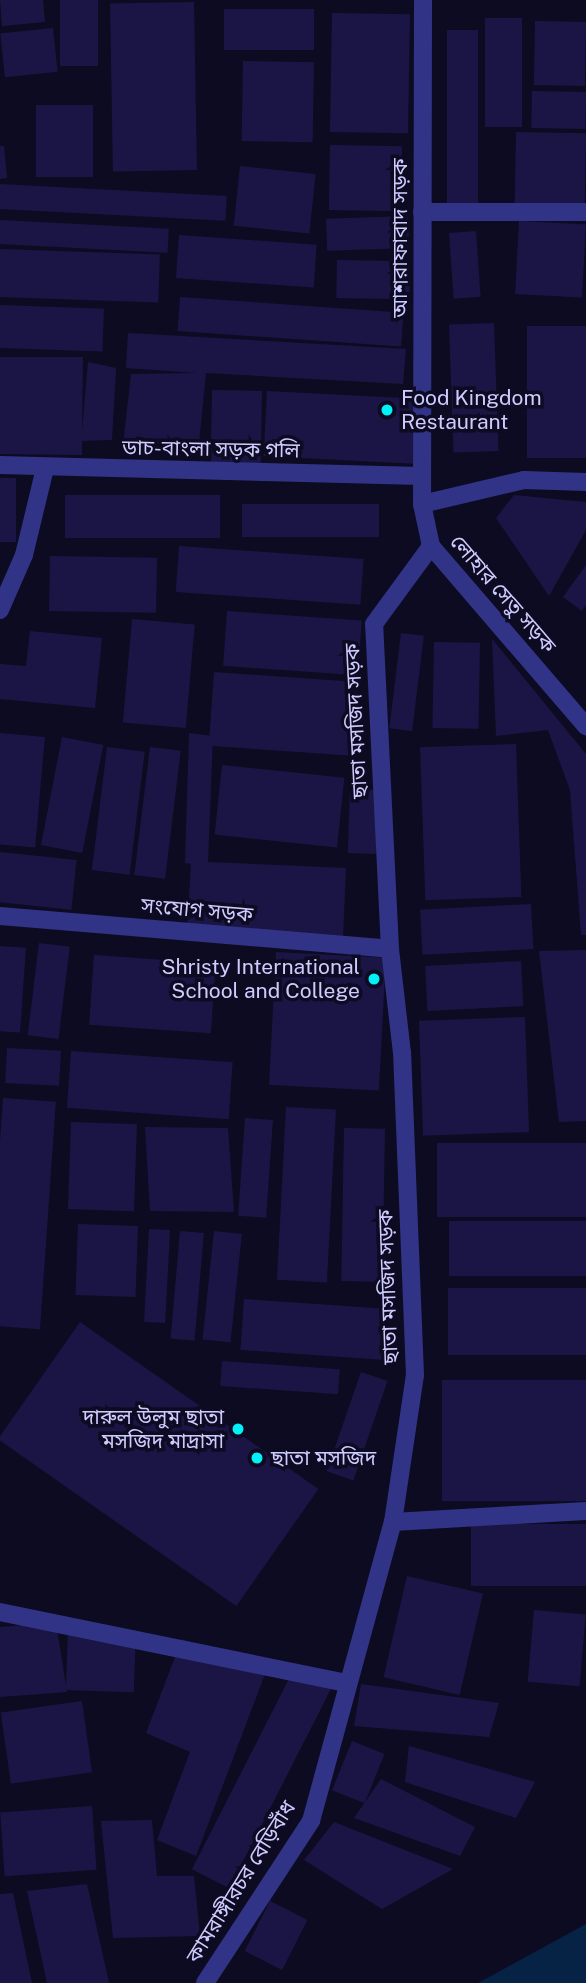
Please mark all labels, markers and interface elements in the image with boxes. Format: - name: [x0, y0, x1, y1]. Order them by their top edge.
- street label: আশরাফাবাদ সড়ক: [387, 158, 413, 318]
- place label: Food Kingdom Restaurant: [401, 385, 542, 435]
- marker: Food Kingdom Restaurant: [379, 402, 395, 418]
- street label: ডাচ-বাংলা সড়ক গলি: [122, 435, 300, 463]
- street label: লোহার সেতু সড়ক: [445, 530, 561, 658]
- street label: ছাতা মসজিদ সড়ক: [339, 643, 373, 799]
- street label: সংযোগ সড়ক: [140, 893, 254, 927]
- place label: Shristy International School and College: [161, 954, 360, 1004]
- marker: Shristy International School and College: [366, 971, 382, 987]
- street label: ছাতা মসজিদ সড়ক: [373, 1209, 403, 1365]
- place label: দারুল উলুম ছাতা মসজিদ মাদ্রাসা: [83, 1404, 224, 1454]
- marker: দারুল উলুম ছাতা মসজিদ মাদ্রাসা: [230, 1421, 246, 1437]
- place label: ছাতা মসজিদ: [271, 1445, 376, 1471]
- marker: ছাতা মসজিদ: [249, 1450, 265, 1466]
- street label: কামরাঙ্গীরচর বেড়িবাঁধ: [181, 1796, 301, 1968]

